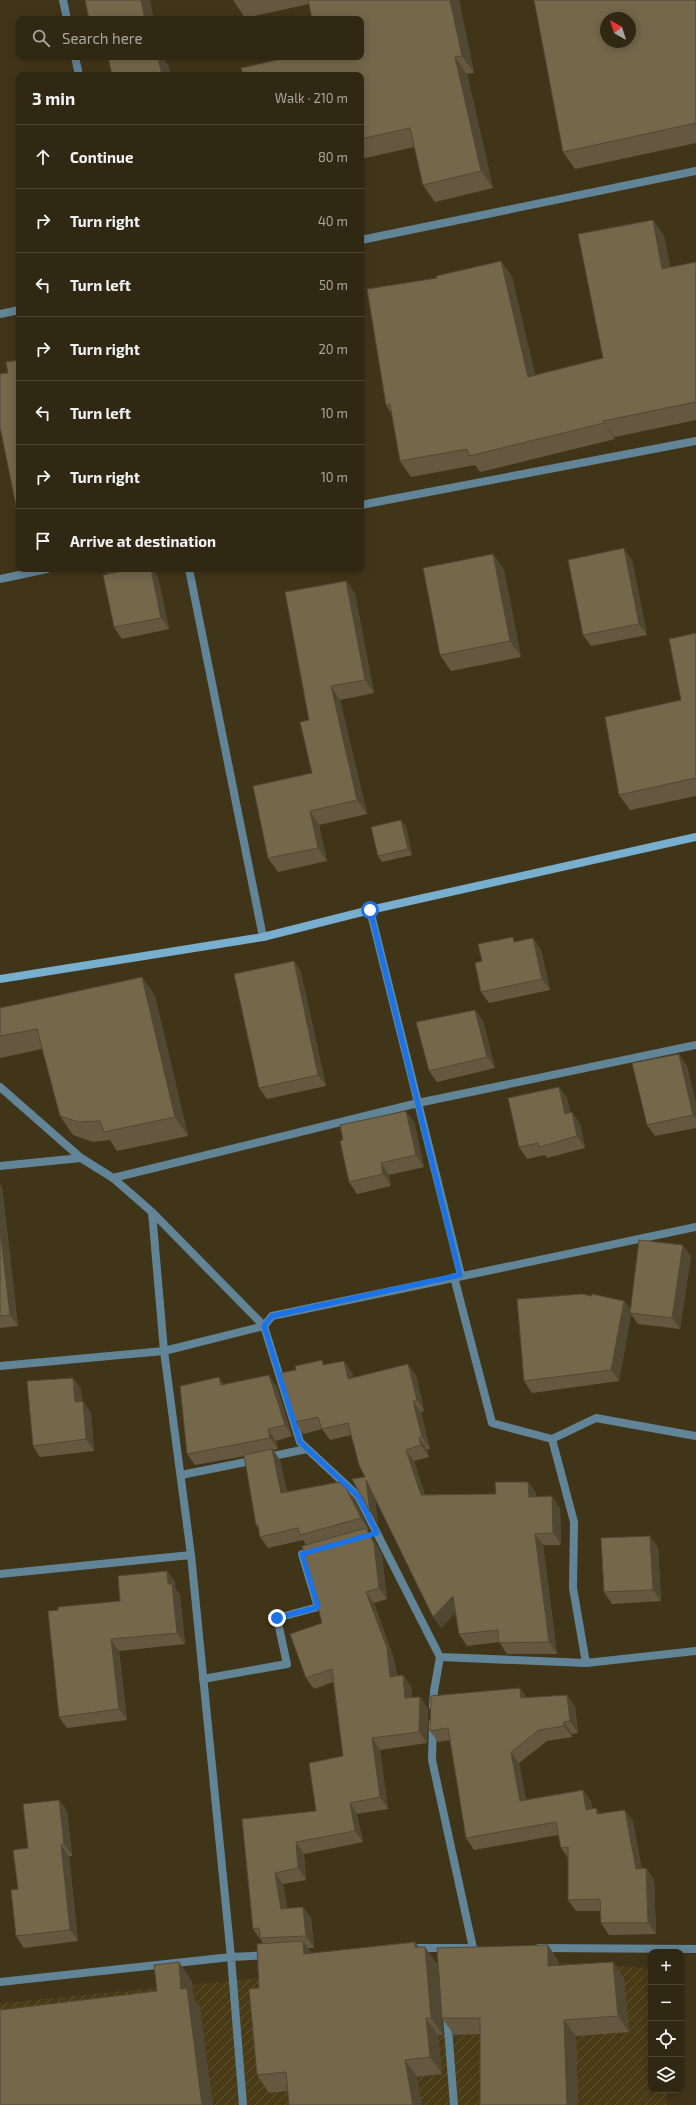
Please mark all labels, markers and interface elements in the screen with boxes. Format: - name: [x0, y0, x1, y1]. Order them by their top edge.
- north arrow: [600, 12, 636, 48]
- search box: [16, 16, 364, 60]
- icon: search: [30, 27, 52, 49]
- text: Search here: [62, 29, 143, 47]
- text: 3 min: [32, 88, 75, 108]
- text: Walk · 210 m: [275, 90, 348, 106]
- icon: ahead: [32, 146, 54, 168]
- text: Continue: [70, 148, 133, 166]
- text: 80 m: [318, 149, 348, 165]
- icon: right: [32, 210, 54, 232]
- text: Turn right: [70, 212, 140, 230]
- text: 40 m: [318, 213, 348, 229]
- icon: left: [32, 274, 54, 296]
- text: Turn left: [70, 276, 131, 294]
- text: 50 m: [319, 277, 348, 293]
- icon: right: [32, 338, 54, 360]
- text: Turn right: [70, 340, 140, 358]
- text: 20 m: [319, 341, 348, 357]
- icon: left: [32, 402, 54, 424]
- text: Turn left: [70, 404, 131, 422]
- text: 10 m: [321, 405, 348, 421]
- icon: right: [32, 466, 54, 488]
- text: Turn right: [70, 468, 140, 486]
- text: 10 m: [321, 469, 348, 485]
- icon: arrive: [32, 530, 54, 552]
- text: Arrive at destination: [70, 532, 216, 550]
- route start: [361, 901, 379, 919]
- route end: [268, 1609, 286, 1627]
- map controls: [648, 1949, 684, 2093]
- button: +: [648, 1949, 684, 1985]
- button: −: [648, 1985, 684, 2021]
- button: locate: [648, 2021, 684, 2057]
- button: layers: [648, 2057, 684, 2093]

